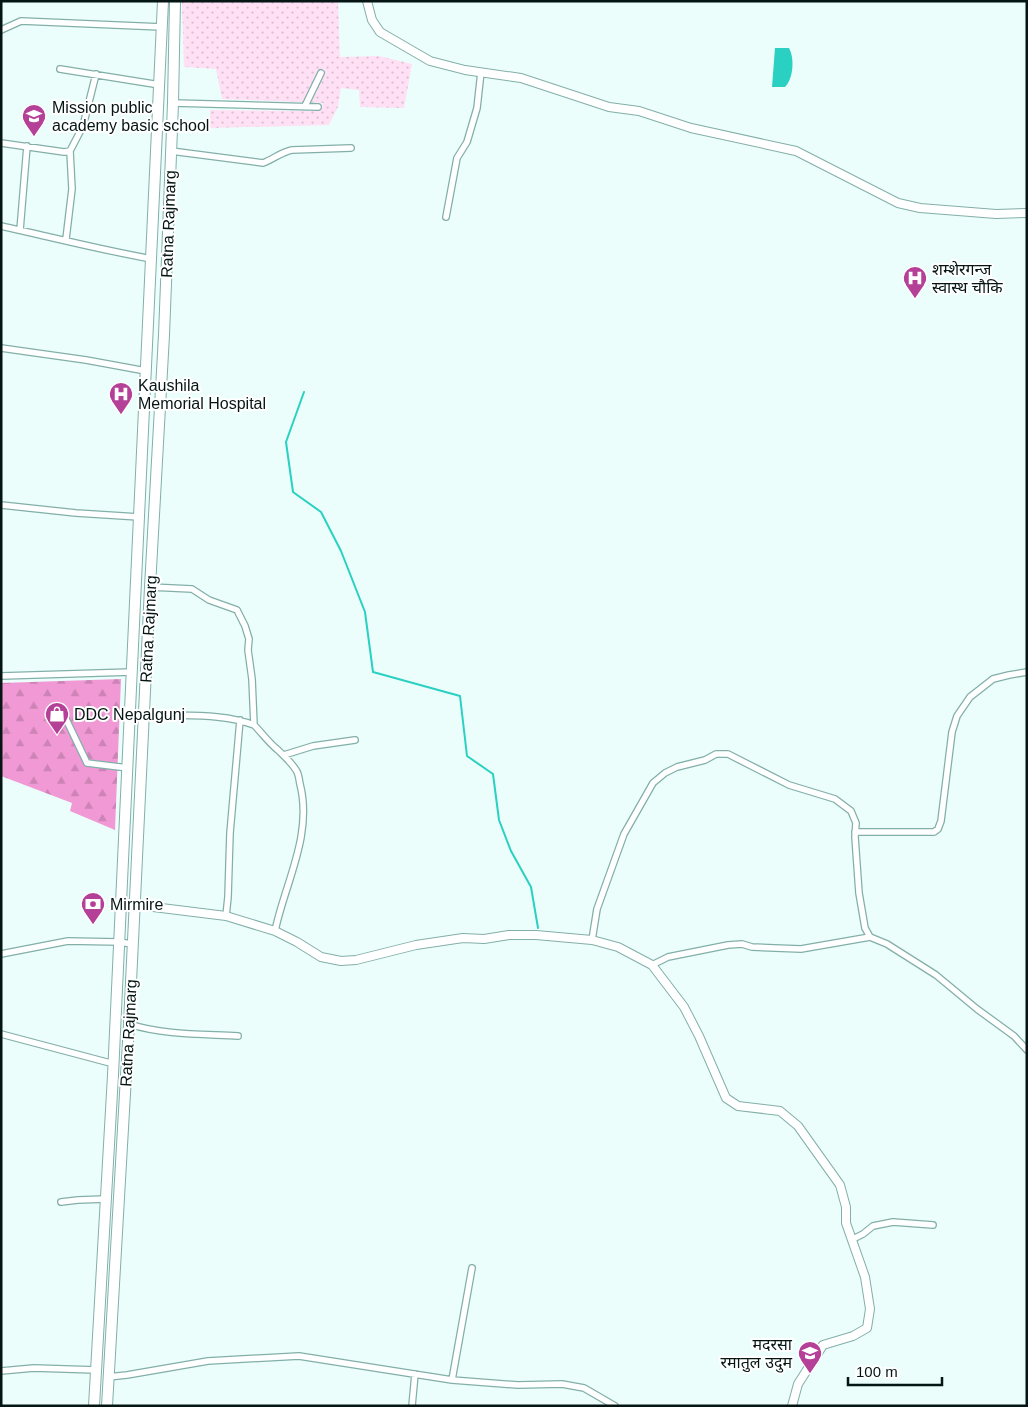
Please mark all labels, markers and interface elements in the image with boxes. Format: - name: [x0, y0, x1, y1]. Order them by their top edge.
- place label: Mission public academy basic school: [52, 99, 209, 134]
- school or university icon: Mission public academy basic school: [21, 103, 47, 137]
- street label: Ratna Rajmarg: [158, 170, 179, 278]
- place label: शम्शेरगन्ज स्वास्थ चौकि: [932, 260, 1003, 296]
- hospital icon: शम्शेरगन्ज स्वास्थ चौकि: [902, 265, 928, 299]
- place label: Kaushila Memorial Hospital: [138, 377, 266, 412]
- hospital icon: Kaushila Memorial Hospital: [108, 381, 134, 415]
- street label: Ratna Rajmarg: [137, 575, 160, 683]
- shop icon: DDC Nepalgunj: [44, 701, 70, 735]
- place label: DDC Nepalgunj: [74, 706, 185, 723]
- bank icon: Mirmire: [80, 891, 106, 925]
- place label: Mirmire: [110, 896, 163, 913]
- street label: Ratna Rajmarg: [117, 979, 140, 1087]
- place label: मदरसा रमातुल उदुम: [720, 1336, 793, 1373]
- school or university icon: मदरसा रमातुल उदुम: [797, 1340, 823, 1374]
- scale bar: [848, 1354, 942, 1386]
- text: 100 m: [856, 1363, 898, 1380]

